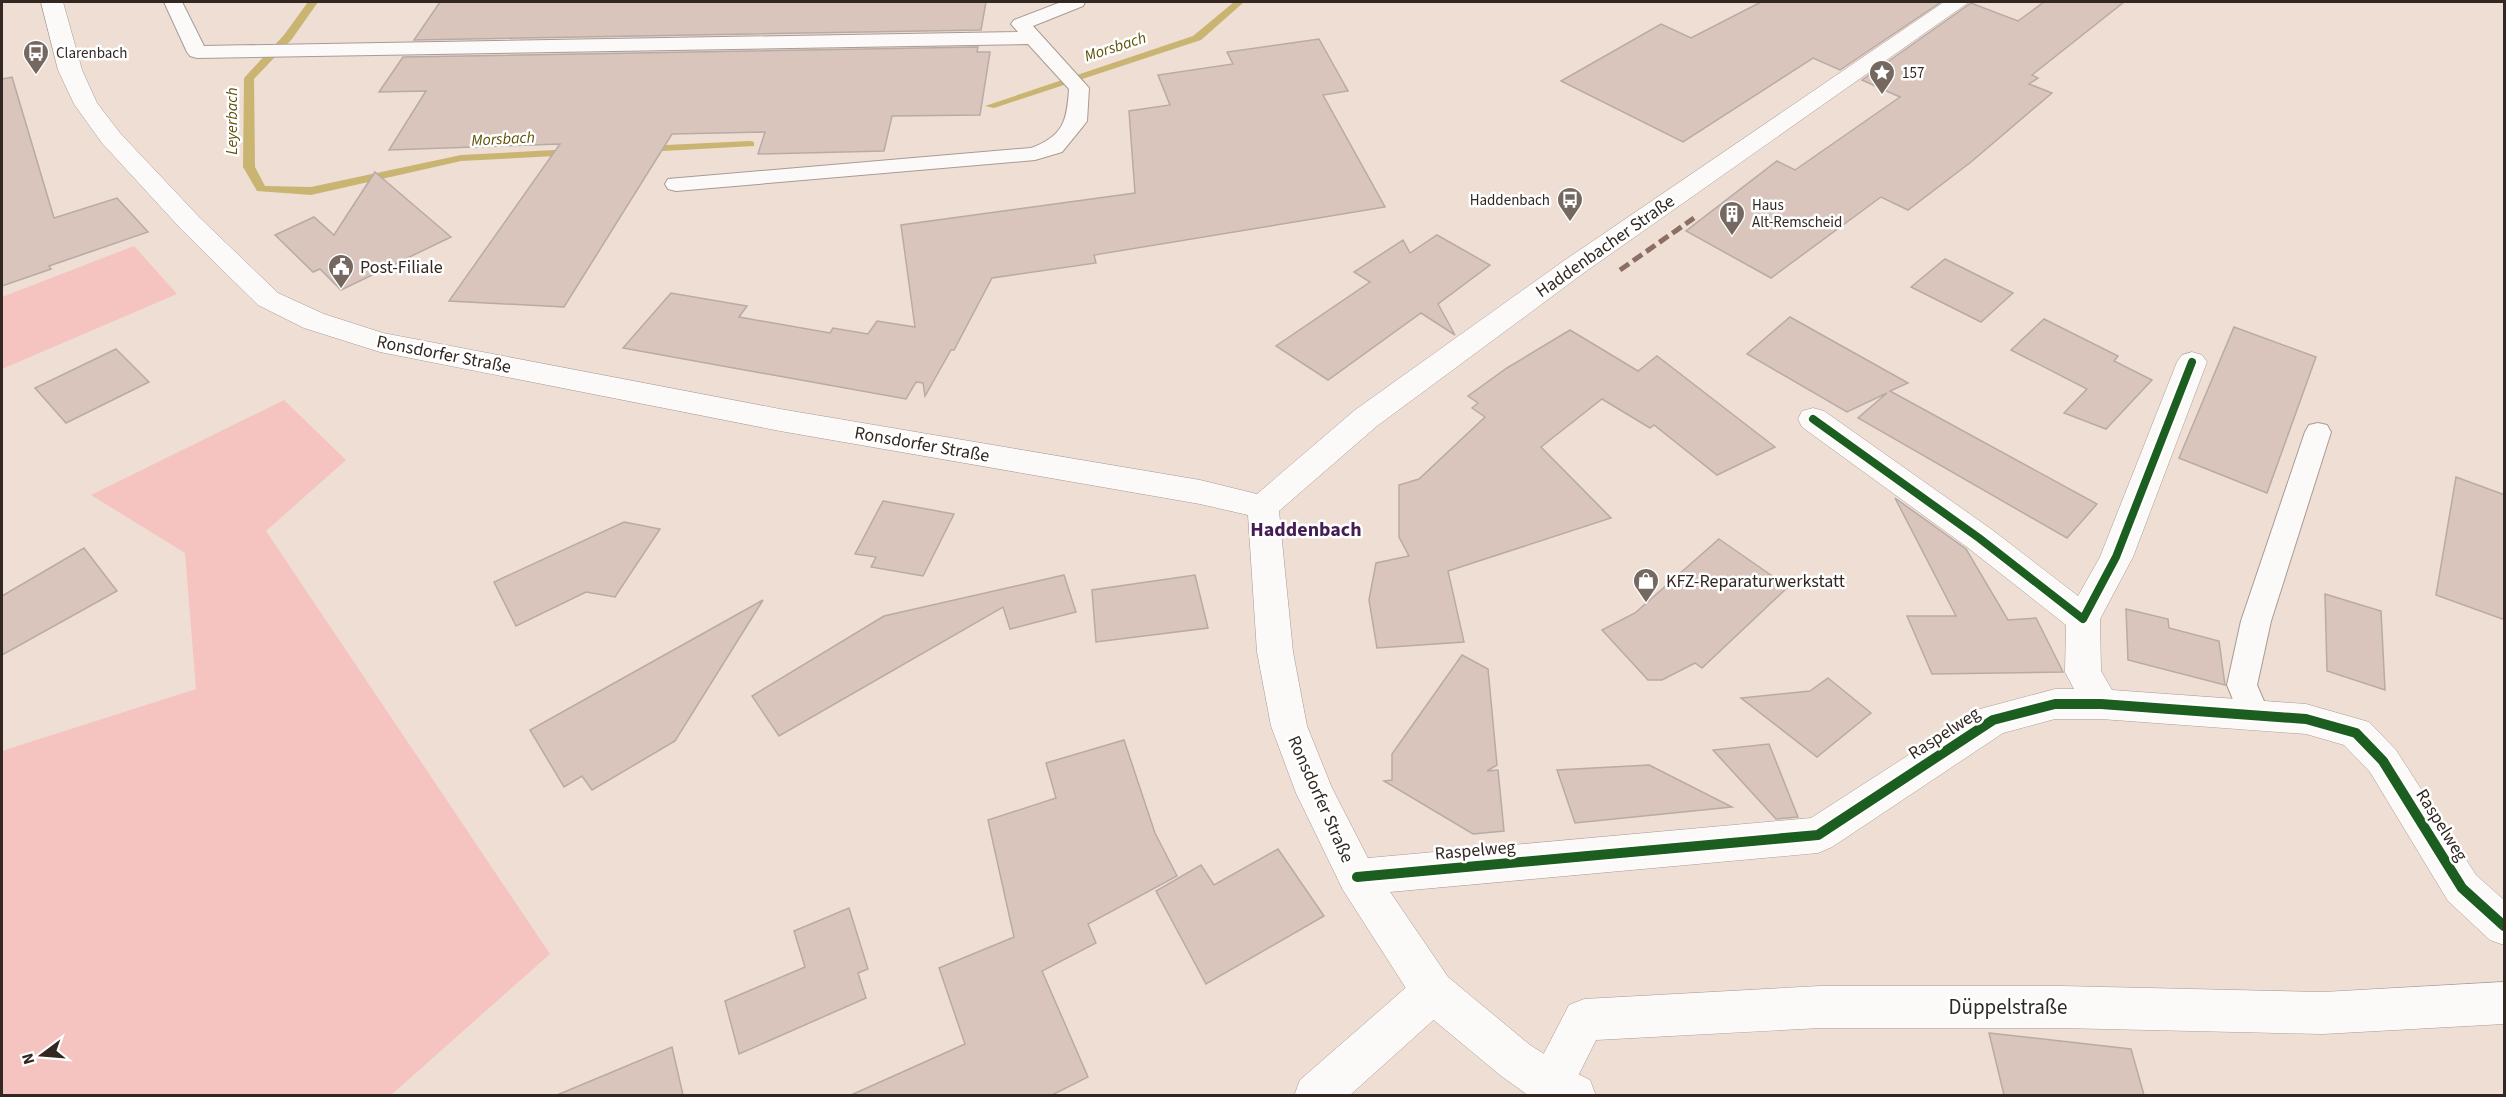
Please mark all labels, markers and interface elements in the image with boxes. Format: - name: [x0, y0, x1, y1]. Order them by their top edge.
- water label: Morsbach: [1082, 27, 1149, 67]
- bus stop icon: Clarenbach: [21, 38, 51, 76]
- place label: Clarenbach: [56, 43, 127, 64]
- place icon: 157: [1867, 58, 1897, 96]
- place label: 157: [1902, 63, 1924, 84]
- water label: Leyerbach: [221, 87, 243, 155]
- water label: Morsbach: [471, 126, 535, 152]
- bus stop icon: Haddenbach: [1555, 185, 1585, 223]
- street label: Haddenbacher Straße: [1531, 189, 1680, 304]
- place label: Haddenbach: [1470, 190, 1550, 211]
- place label: Haus Alt-Remscheid: [1752, 195, 1842, 233]
- building icon: Haus Alt-Remscheid: [1717, 199, 1747, 237]
- public building icon: Post-Filiale: [326, 252, 356, 290]
- place label: Post-Filiale: [360, 255, 443, 280]
- street label: Ronsdorfer Straße: [375, 329, 513, 380]
- street label: Ronsdorfer Straße: [853, 420, 991, 469]
- district label: Haddenbach: [1250, 516, 1362, 544]
- shop icon: KFZ-Reparaturwerkstatt: [1631, 566, 1661, 604]
- place label: KFZ-Reparaturwerkstatt: [1666, 569, 1845, 594]
- street label: Raspelweg: [1903, 701, 1985, 766]
- street label: Ronsdorfer Straße: [1281, 732, 1360, 867]
- street label: Raspelweg: [2410, 784, 2474, 866]
- street label: Raspelweg: [1434, 835, 1516, 866]
- street label: Düppelstraße: [1949, 992, 2067, 1022]
- north arrow: [12, 1025, 72, 1085]
- text: N: [17, 1051, 41, 1067]

